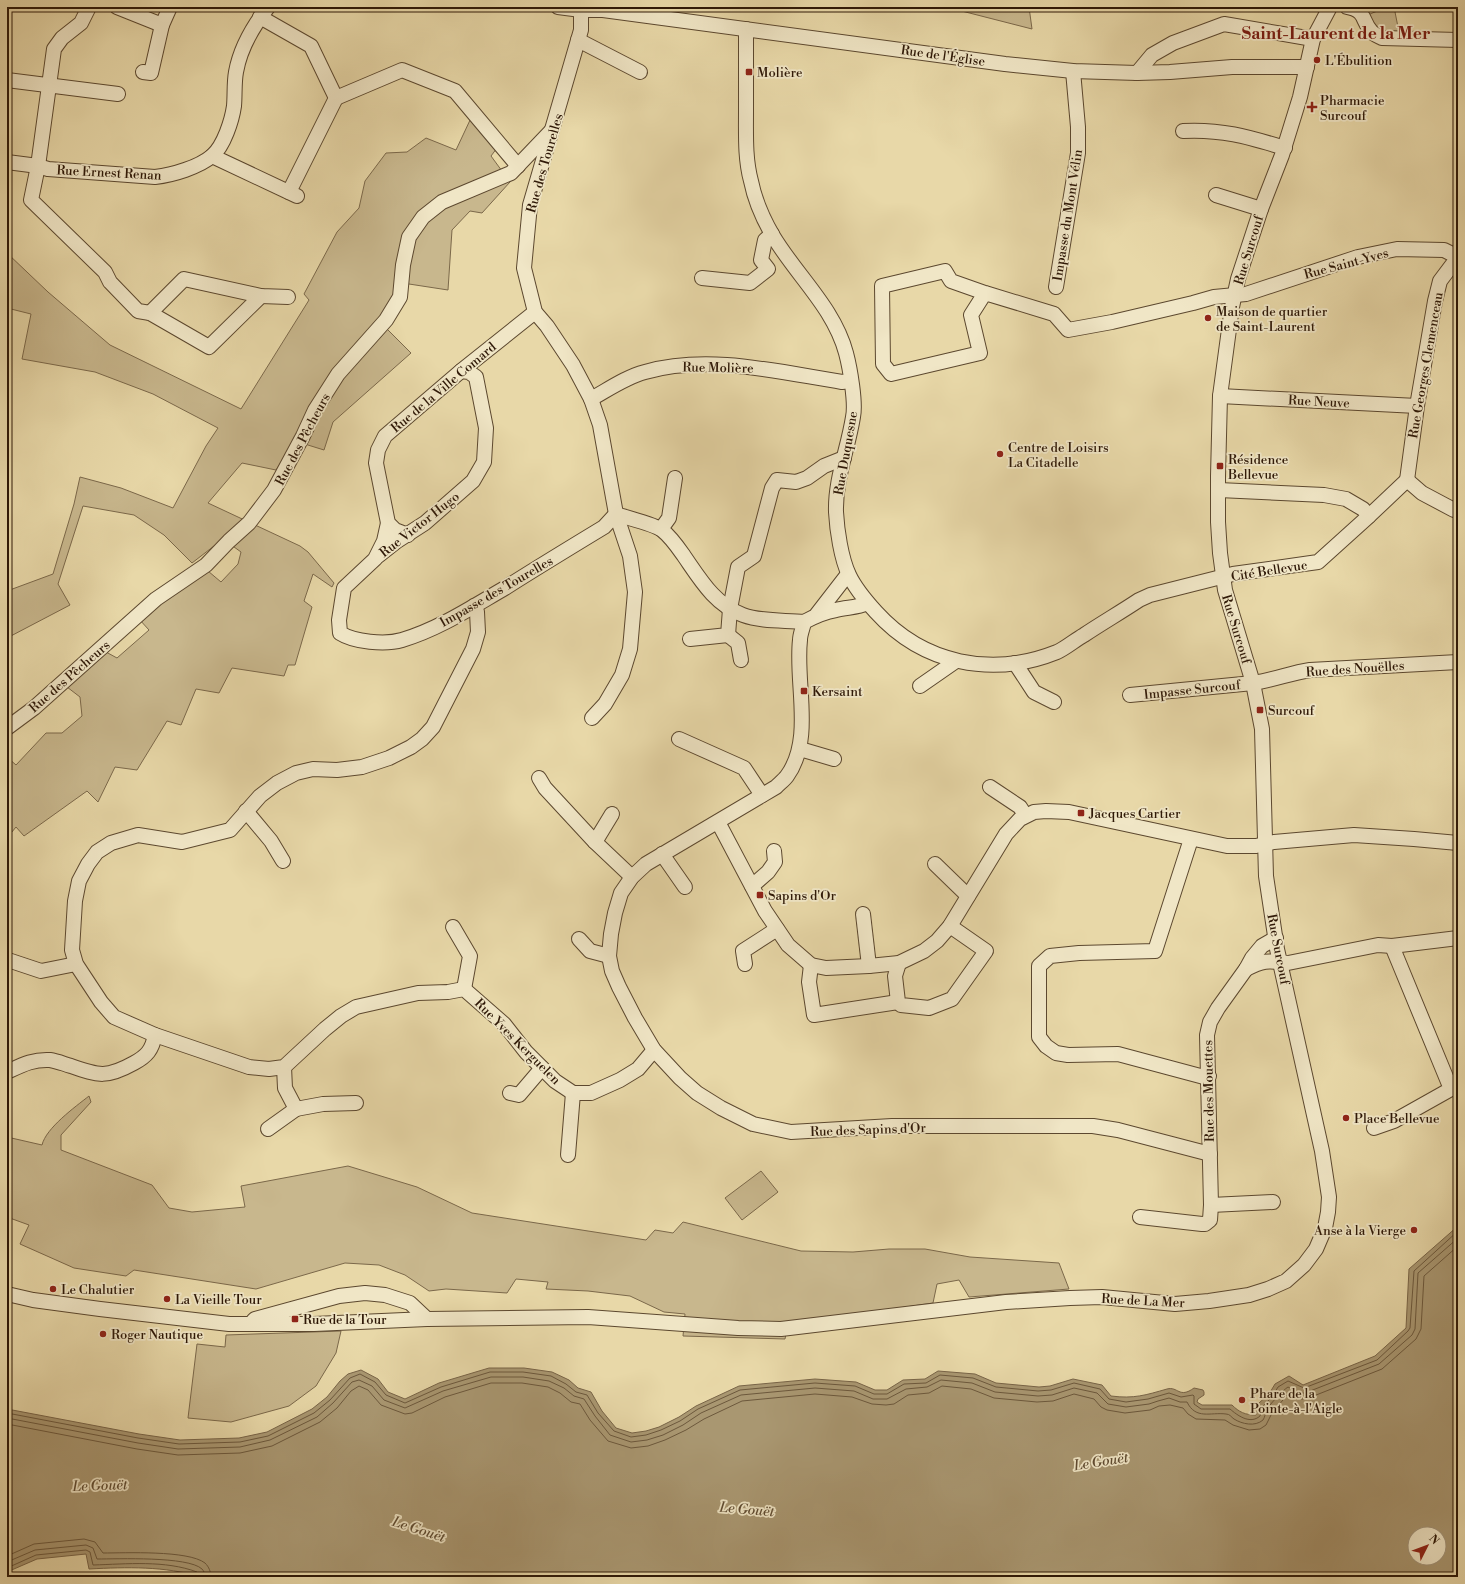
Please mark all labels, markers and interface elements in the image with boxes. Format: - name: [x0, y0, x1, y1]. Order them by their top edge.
- district label: Saint-Laurent de la Mer: [1241, 23, 1431, 45]
- street label: Rue de l'Église: [900, 41, 987, 70]
- place label: L'Ébulition: [1325, 52, 1393, 69]
- marker: L'Ébulition: [1312, 55, 1322, 65]
- place label: Molière: [757, 65, 803, 81]
- marker: Molière: [744, 67, 754, 77]
- place label: Pharmacie Surcouf: [1320, 93, 1385, 124]
- marker: Pharmacie Surcouf: [1307, 102, 1317, 112]
- street label: Rue des Tourelles: [523, 111, 567, 215]
- street label: Impasse du Mont Vélin: [1050, 148, 1086, 282]
- street label: Rue Ernest Renan: [56, 162, 162, 184]
- street label: Rue Surcouf: [1231, 212, 1268, 287]
- street label: Rue Saint-Yves: [1302, 245, 1391, 283]
- street label: Rue Georges Clemenceau: [1405, 290, 1447, 440]
- place label: Maison de quartier de Saint-Laurent: [1216, 304, 1328, 335]
- marker: Maison de quartier de Saint-Laurent: [1203, 313, 1213, 323]
- street label: Rue de la Ville Comard: [388, 339, 500, 436]
- street label: Rue Molière: [682, 359, 754, 377]
- street label: Rue des Pêcheurs: [272, 390, 334, 488]
- street label: Rue Neuve: [1288, 392, 1351, 412]
- street label: Rue Duquesne: [831, 409, 861, 497]
- place label: Centre de Loisirs La Citadelle: [1008, 440, 1109, 471]
- marker: Centre de Loisirs La Citadelle: [995, 449, 1005, 459]
- place label: Résidence Bellevue: [1227, 452, 1289, 483]
- marker: Résidence Bellevue: [1215, 461, 1225, 471]
- street label: Rue Victor Hugo: [376, 489, 463, 561]
- street label: Impasse des Tourelles: [437, 553, 556, 631]
- street label: Cité Bellevue: [1230, 557, 1309, 585]
- street label: Rue Surcouf: [1218, 593, 1255, 667]
- street label: Rue des Pêcheurs: [26, 637, 114, 716]
- street label: Rue des Nouëlles: [1305, 658, 1405, 680]
- street label: Impasse Surcouf: [1143, 677, 1243, 703]
- place label: Kersaint: [812, 684, 863, 700]
- marker: Kersaint: [799, 686, 809, 696]
- place label: Surcouf: [1268, 703, 1316, 719]
- marker: Surcouf: [1255, 705, 1265, 715]
- place label: Jacques Cartier: [1088, 806, 1181, 822]
- marker: Jacques Cartier: [1076, 808, 1086, 818]
- place label: Sapins d'Or: [768, 888, 836, 904]
- marker: Sapins d'Or: [755, 890, 765, 900]
- street label: Rue Surcouf: [1263, 912, 1293, 987]
- street label: Rue Yves Kerguelen: [471, 995, 564, 1088]
- street label: Rue des Mouettes: [1200, 1040, 1218, 1142]
- place label: Place Bellevue: [1354, 1111, 1440, 1127]
- marker: Place Bellevue: [1341, 1113, 1351, 1123]
- street label: Rue des Sapins d'Or: [810, 1120, 927, 1140]
- place label: Anse à la Vierge: [1313, 1223, 1406, 1239]
- marker: Anse à la Vierge: [1409, 1225, 1419, 1235]
- place label: Le Chalutier: [61, 1282, 135, 1298]
- marker: Le Chalutier: [48, 1284, 58, 1294]
- street label: Rue de La Mer: [1101, 1291, 1186, 1311]
- place label: La Vieille Tour: [175, 1292, 262, 1308]
- marker: La Vieille Tour: [162, 1294, 172, 1304]
- place label: Rue de la Tour: [303, 1312, 387, 1328]
- marker: Rue de la Tour: [290, 1314, 300, 1324]
- place label: Roger Nautique: [111, 1327, 203, 1343]
- marker: Roger Nautique: [98, 1329, 108, 1339]
- place label: Phare de la Pointe-à-l'Aigle: [1250, 1386, 1343, 1417]
- marker: Phare de la Pointe-à-l'Aigle: [1237, 1395, 1247, 1405]
- water label: Le Gouët: [1072, 1449, 1130, 1475]
- water label: Le Gouët: [71, 1476, 128, 1496]
- water label: Le Gouët: [718, 1499, 775, 1521]
- water label: Le Gouët: [389, 1513, 448, 1547]
- north arrow: [1407, 1526, 1447, 1566]
- text: N: [1426, 1532, 1442, 1548]

